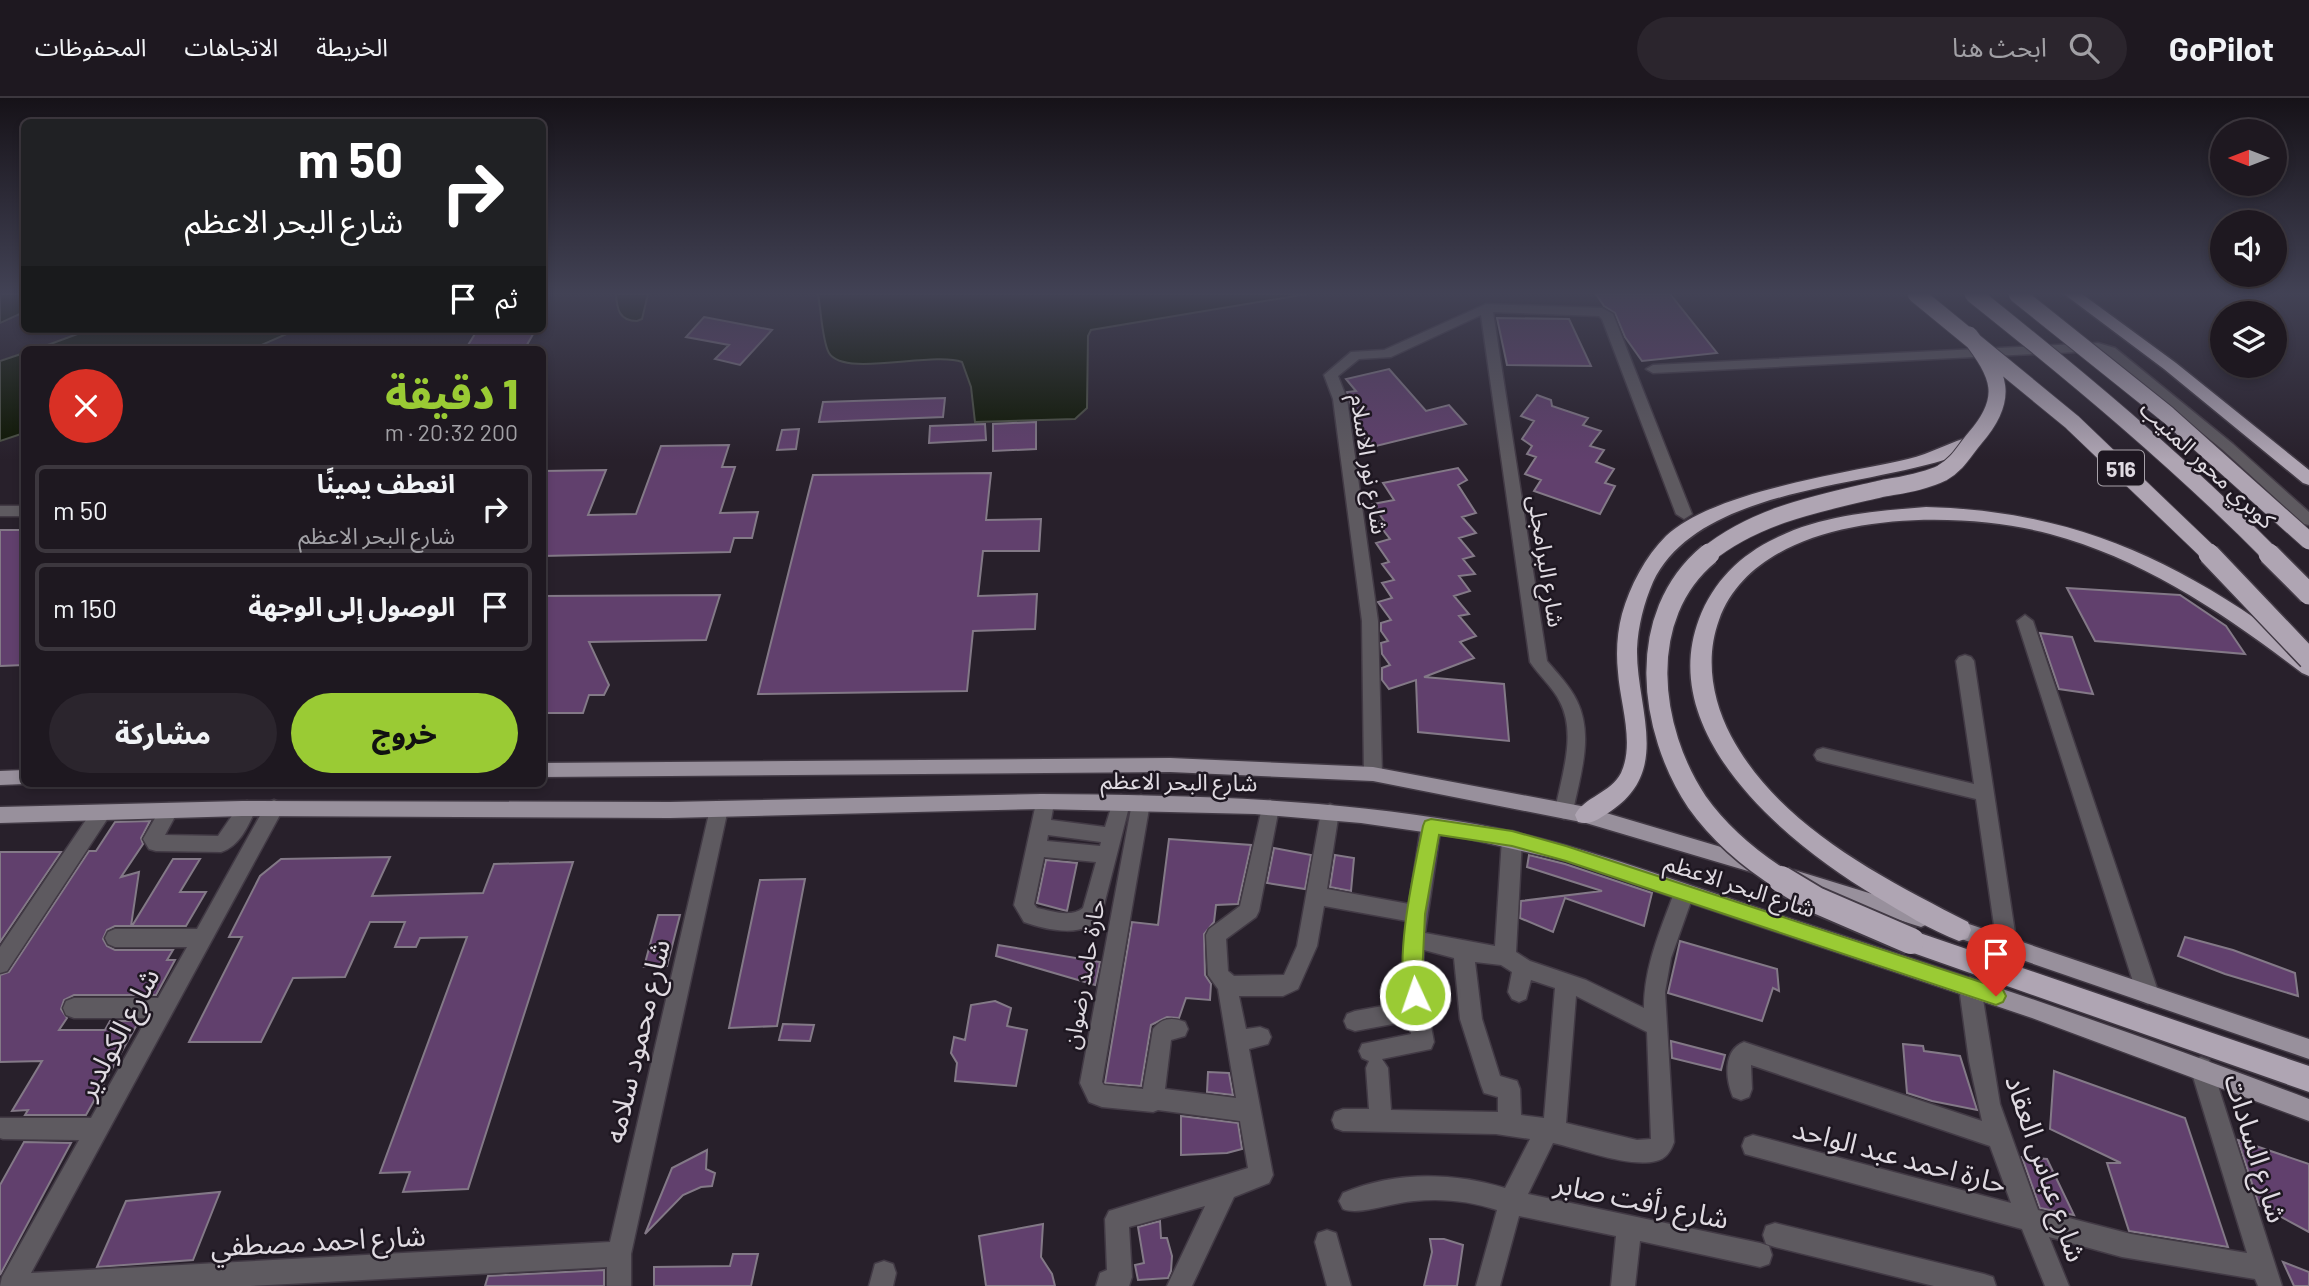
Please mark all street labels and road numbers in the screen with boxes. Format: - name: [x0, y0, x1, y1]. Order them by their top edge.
- street label: شارع نور الاسلام: [1340, 392, 1395, 537]
- street label: كوبري محور المنيب: [2132, 394, 2282, 537]
- road number: 516: [2098, 450, 2144, 486]
- street label: شارع البرامجلى: [1519, 493, 1571, 630]
- street label: شارع البحر الاعظم: [1100, 766, 1258, 800]
- street label: شارع البحر الاعظم: [1660, 847, 1819, 926]
- street label: حارة حامد رضوان: [1056, 897, 1111, 1051]
- street label: شارع محمود سلامه: [596, 936, 681, 1147]
- street label: شارع الكولدير: [68, 962, 170, 1107]
- street label: شارع السادات: [2213, 1069, 2296, 1228]
- street label: شارع عباس العقاد: [1994, 1070, 2095, 1268]
- street label: حارة احمد عبد الواحد: [1789, 1110, 2011, 1201]
- street label: شارع رأفت صابر: [1550, 1165, 1732, 1240]
- street label: شارع احمد مصطفي: [209, 1217, 427, 1268]

